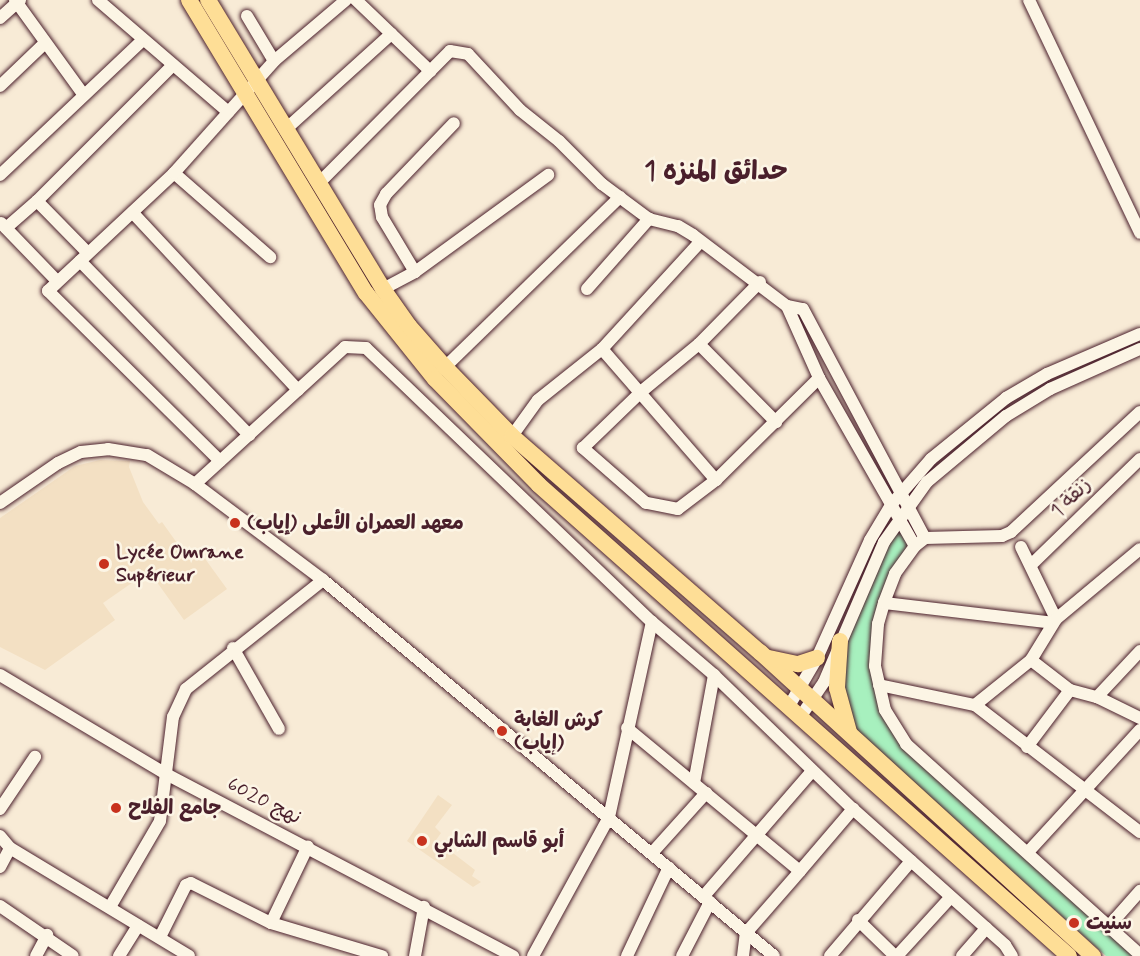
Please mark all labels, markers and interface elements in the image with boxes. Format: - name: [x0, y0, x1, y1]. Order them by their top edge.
- district label: حدائق المنزه 1: [644, 157, 788, 189]
- street label: زنقة 1: [1046, 473, 1096, 523]
- place label: معهد العمران الأعلى (إياب): [247, 511, 464, 535]
- marker: معهد العمران الأعلى (إياب): [228, 516, 242, 530]
- place label: Lycée Omrane Supérieur: [116, 540, 242, 587]
- marker: Lycée Omrane Supérieur: [97, 557, 111, 571]
- place label: كرش الغابة (إياب): [514, 708, 603, 755]
- marker: كرش الغابة (إياب): [495, 724, 509, 738]
- street label: نهج 6020: [223, 772, 305, 830]
- place label: جامع الفلاح: [128, 796, 221, 820]
- marker: جامع الفلاح: [109, 801, 123, 815]
- place label: أبو قاسم الشابي: [434, 829, 564, 853]
- marker: أبو قاسم الشابي: [415, 834, 429, 848]
- place label: سنيت: [1086, 911, 1132, 935]
- marker: سنيت: [1067, 916, 1081, 930]

